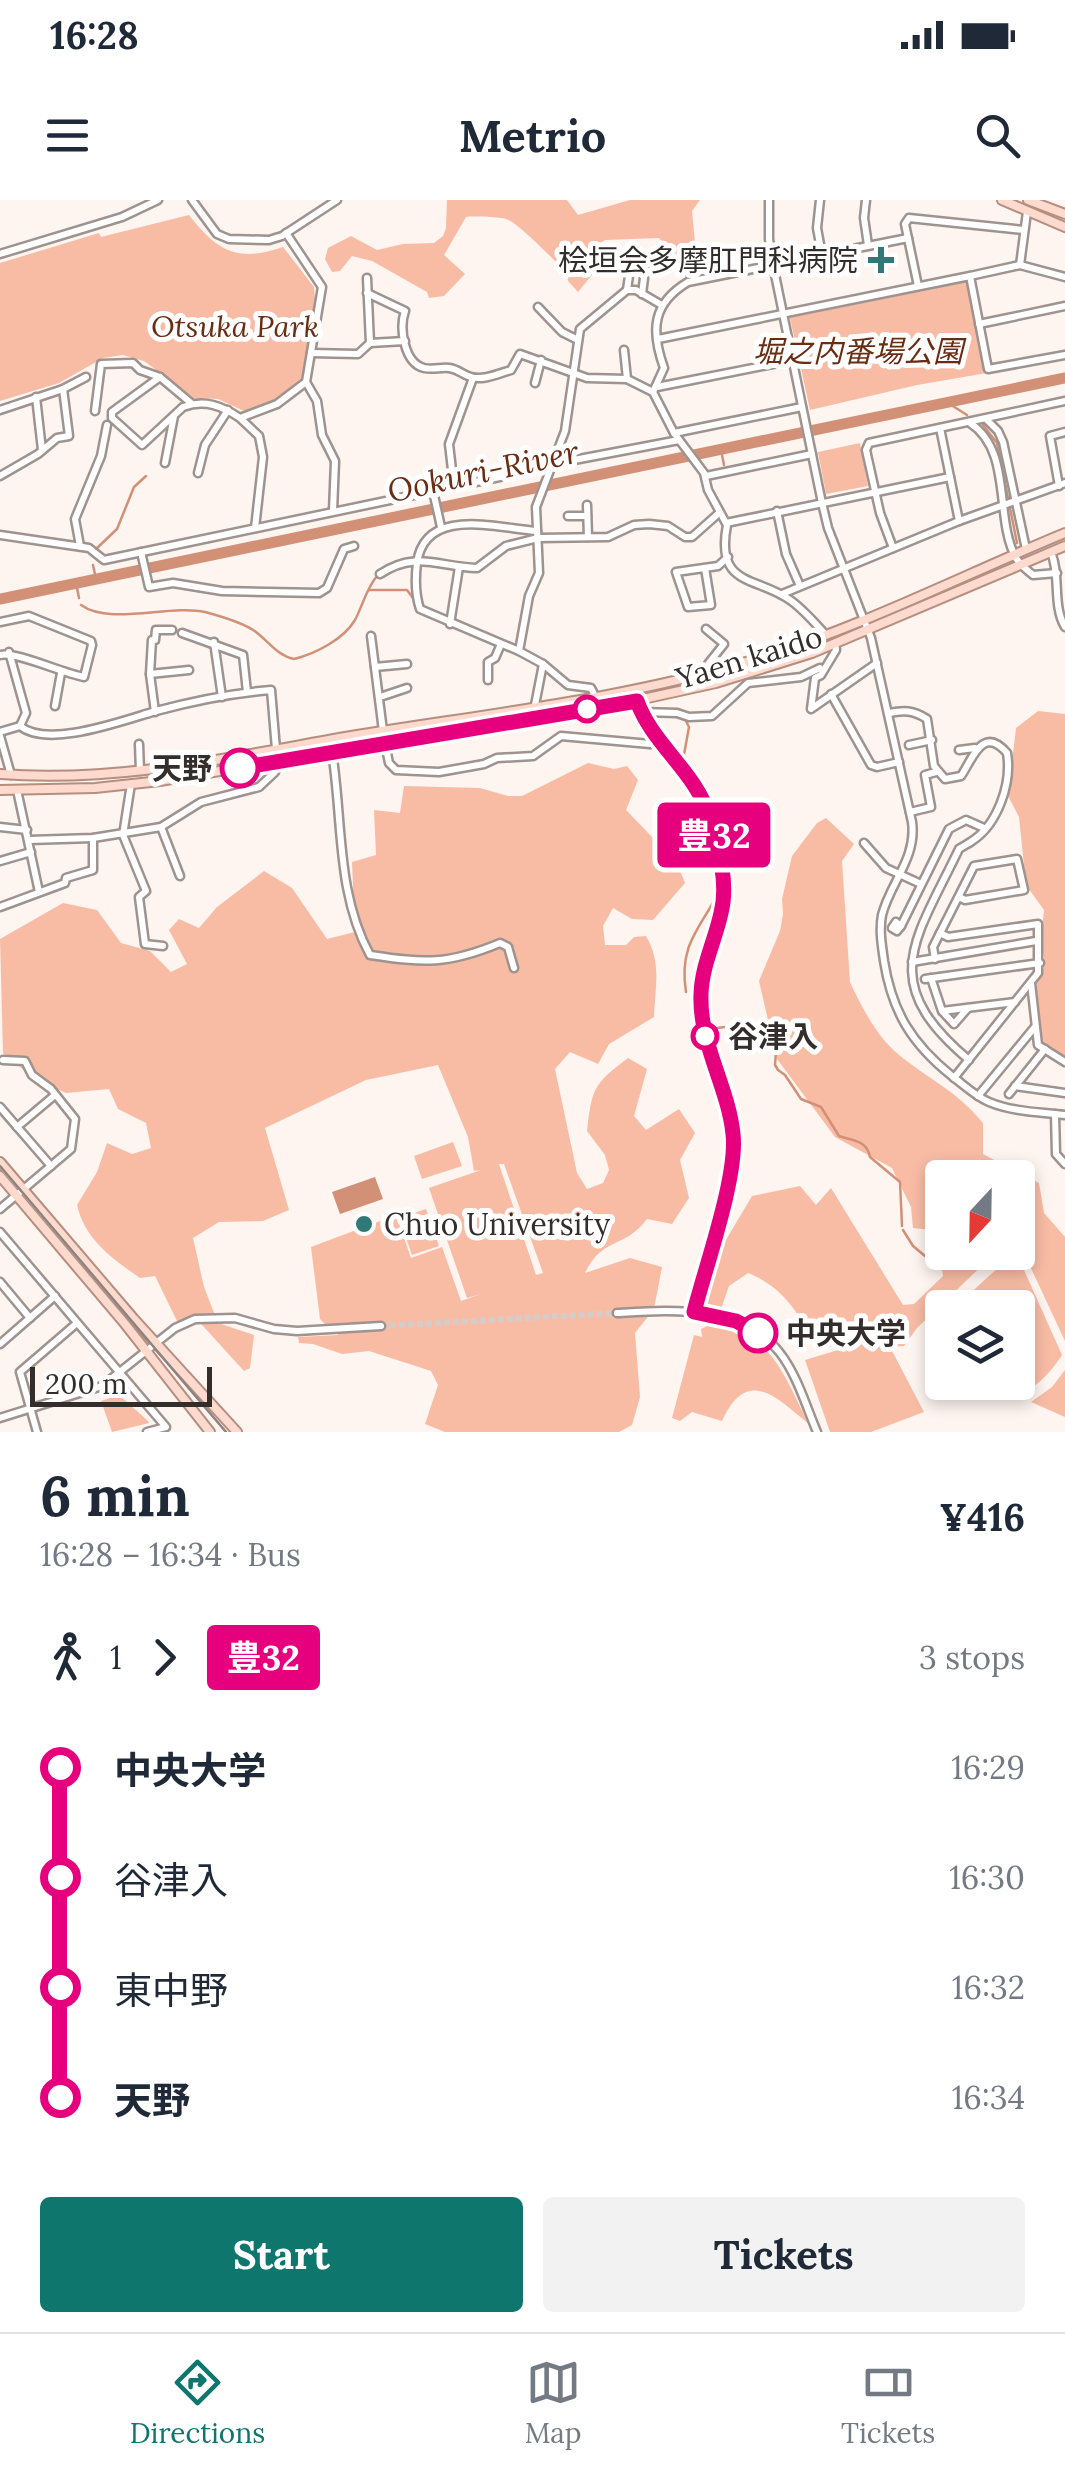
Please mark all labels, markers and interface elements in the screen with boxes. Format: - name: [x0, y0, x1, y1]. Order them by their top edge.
- text: 16:28: [50, 11, 139, 59]
- text: Metrio: [459, 107, 606, 164]
- icon: menu: [40, 108, 95, 163]
- icon: search: [970, 108, 1025, 163]
- place label: 桧垣会多摩肛門科病院: [558, 241, 858, 279]
- marker: 桧垣会多摩肛門科病院: [868, 247, 894, 273]
- park label: Otsuka Park: [151, 307, 319, 345]
- park label: 堀之内番場公園: [753, 332, 967, 370]
- water label: Ookuri-River: [384, 431, 583, 511]
- street label: Yaen kaido: [670, 617, 827, 698]
- unlabelled marker: [574, 696, 600, 722]
- place label: 天野: [152, 749, 212, 787]
- marker: 天野: [221, 749, 259, 787]
- line badge: 豊32: [656, 802, 772, 868]
- text: 豊32: [677, 813, 751, 858]
- place label: 谷津入: [728, 1017, 818, 1055]
- marker: 谷津入: [692, 1023, 718, 1049]
- north arrow: [925, 1160, 1035, 1270]
- map controls: [925, 1160, 1035, 1400]
- place label: Chuo University: [384, 1205, 610, 1244]
- marker: Chuo University: [353, 1213, 375, 1235]
- button: layers: [925, 1290, 1035, 1400]
- marker: 中央大学: [739, 1314, 777, 1352]
- place label: 中央大学: [786, 1314, 906, 1352]
- scale bar: [30, 1362, 212, 1406]
- text: 200 m: [45, 1366, 127, 1402]
- text: 6 min: [40, 1461, 190, 1531]
- text: ¥416: [939, 1493, 1025, 1541]
- text: 16:28 – 16:34 · Bus: [40, 1534, 301, 1575]
- icon: walk: [40, 1630, 95, 1685]
- icon: forward: [137, 1630, 192, 1685]
- text: 豊32: [227, 1635, 300, 1680]
- text: 1: [110, 1637, 122, 1678]
- text: 3 stops: [919, 1637, 1025, 1678]
- text: 中央大学: [114, 1746, 266, 1794]
- text: 16:29: [951, 1747, 1025, 1788]
- text: 谷津入: [114, 1856, 228, 1904]
- text: 16:30: [949, 1857, 1025, 1898]
- text: 東中野: [114, 1966, 228, 2014]
- text: 16:32: [952, 1967, 1025, 2008]
- text: 天野: [114, 2076, 190, 2124]
- text: 16:34: [952, 2077, 1025, 2118]
- button: Start: [40, 2197, 523, 2312]
- button: Tickets: [543, 2197, 1025, 2312]
- tab: Directions: [130, 2355, 265, 2451]
- tab: Map: [525, 2355, 582, 2451]
- tab: Tickets: [841, 2355, 935, 2451]

